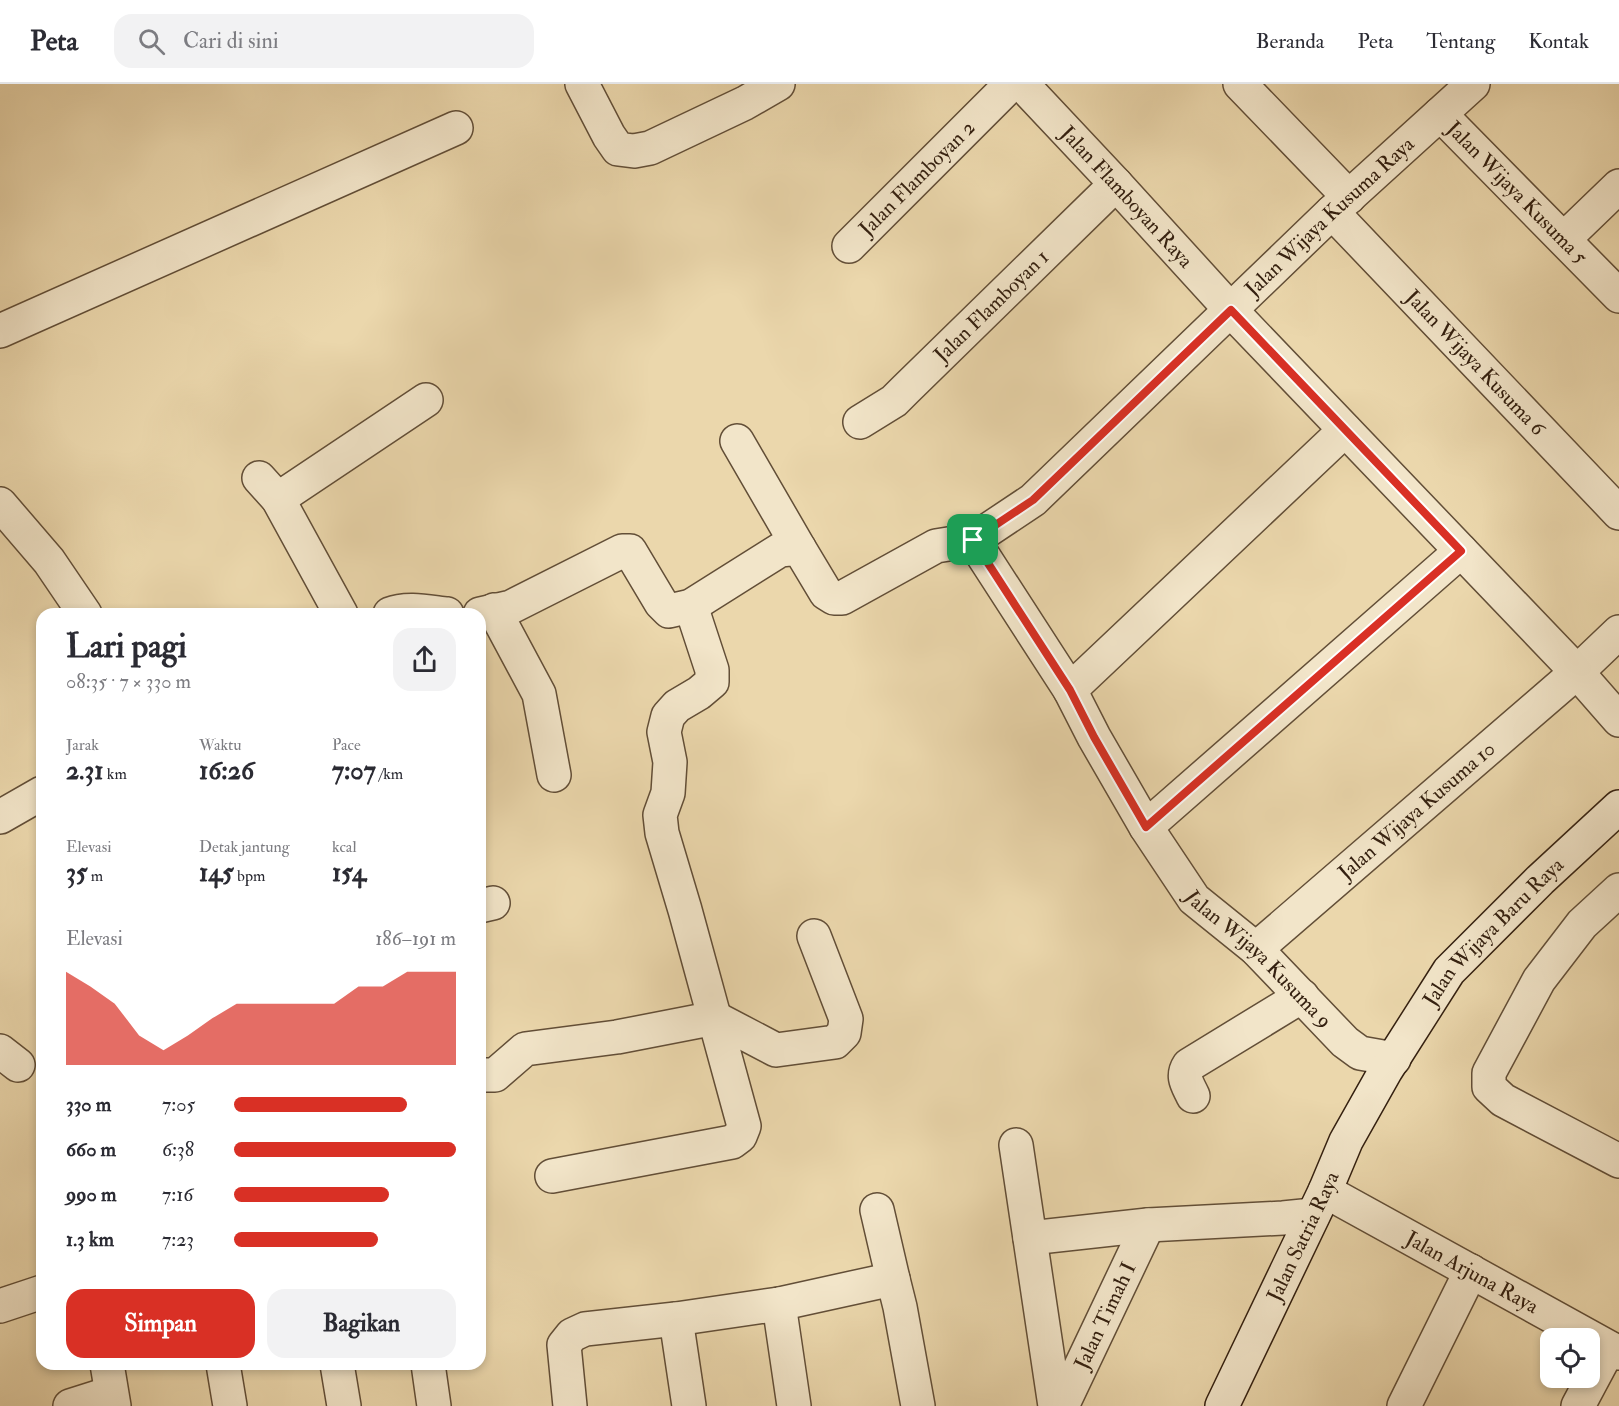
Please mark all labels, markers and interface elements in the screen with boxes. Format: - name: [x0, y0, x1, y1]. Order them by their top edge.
- search box: [114, 14, 534, 68]
- text: Peta: [30, 24, 78, 59]
- icon: search: [135, 25, 168, 58]
- text: Cari di sini: [183, 27, 279, 55]
- text: Beranda: [1256, 28, 1324, 55]
- text: Peta: [1357, 28, 1393, 55]
- text: Tentang: [1426, 28, 1495, 55]
- text: Kontak: [1528, 28, 1589, 55]
- street label: Jalan Flamboyan 2: [852, 114, 981, 243]
- street label: Jalan Wijaya Kusuma 5: [1440, 114, 1594, 270]
- street label: Jalan Flamboyan Raya: [1054, 119, 1200, 274]
- street label: Jalan Wijaya Kusuma Raya: [1238, 130, 1420, 303]
- street label: Jalan Flamboyan 1: [927, 244, 1054, 369]
- street label: Jalan Wijaya Kusuma 6: [1399, 283, 1552, 442]
- pin: [947, 514, 998, 565]
- icon: arrive: [956, 523, 989, 556]
- text: Lari pagi: [66, 626, 187, 667]
- button: share: [393, 628, 456, 691]
- text: 08:35 · 7 × 330 m: [66, 669, 191, 694]
- text: Jarak: [66, 735, 99, 755]
- text: Waktu: [199, 735, 241, 755]
- text: Pace: [332, 735, 361, 755]
- street label: Jalan Wijaya Kusuma 10: [1332, 735, 1501, 886]
- text: 2.31: [66, 755, 104, 787]
- text: 16:26: [199, 755, 254, 787]
- text: 7:07: [332, 755, 376, 787]
- text: km: [104, 764, 127, 784]
- text: /km: [376, 764, 403, 784]
- text: Elevasi: [66, 837, 111, 857]
- text: Detak jantung: [199, 837, 290, 857]
- text: kcal: [332, 837, 357, 857]
- street label: Jalan Wijaya Baru Raya: [1416, 851, 1570, 1012]
- text: 35: [66, 857, 87, 889]
- text: 145: [199, 857, 234, 889]
- text: 154: [332, 857, 366, 889]
- text: m: [87, 866, 103, 886]
- text: bpm: [234, 866, 265, 886]
- street label: Jalan Wijaya Kusuma 9: [1178, 884, 1338, 1034]
- text: Elevasi: [66, 926, 123, 951]
- text: 186–191 m: [375, 926, 456, 951]
- text: 330 m: [66, 1092, 111, 1117]
- text: 7:05: [162, 1092, 195, 1117]
- text: 660 m: [66, 1137, 116, 1162]
- text: 6:38: [162, 1137, 194, 1162]
- street label: Jalan Satria Raya: [1260, 1167, 1345, 1307]
- text: 990 m: [66, 1182, 116, 1207]
- text: 7:16: [162, 1182, 193, 1207]
- street label: Jalan Arjuna Raya: [1400, 1224, 1544, 1320]
- text: 1.3 km: [66, 1227, 114, 1252]
- text: 7:23: [162, 1227, 194, 1252]
- street label: Jalan Timah I: [1067, 1258, 1142, 1375]
- button: Simpan: [66, 1289, 255, 1358]
- button: Bagikan: [267, 1289, 456, 1358]
- map controls: [1540, 1328, 1600, 1388]
- button: locate: [1540, 1328, 1600, 1388]

